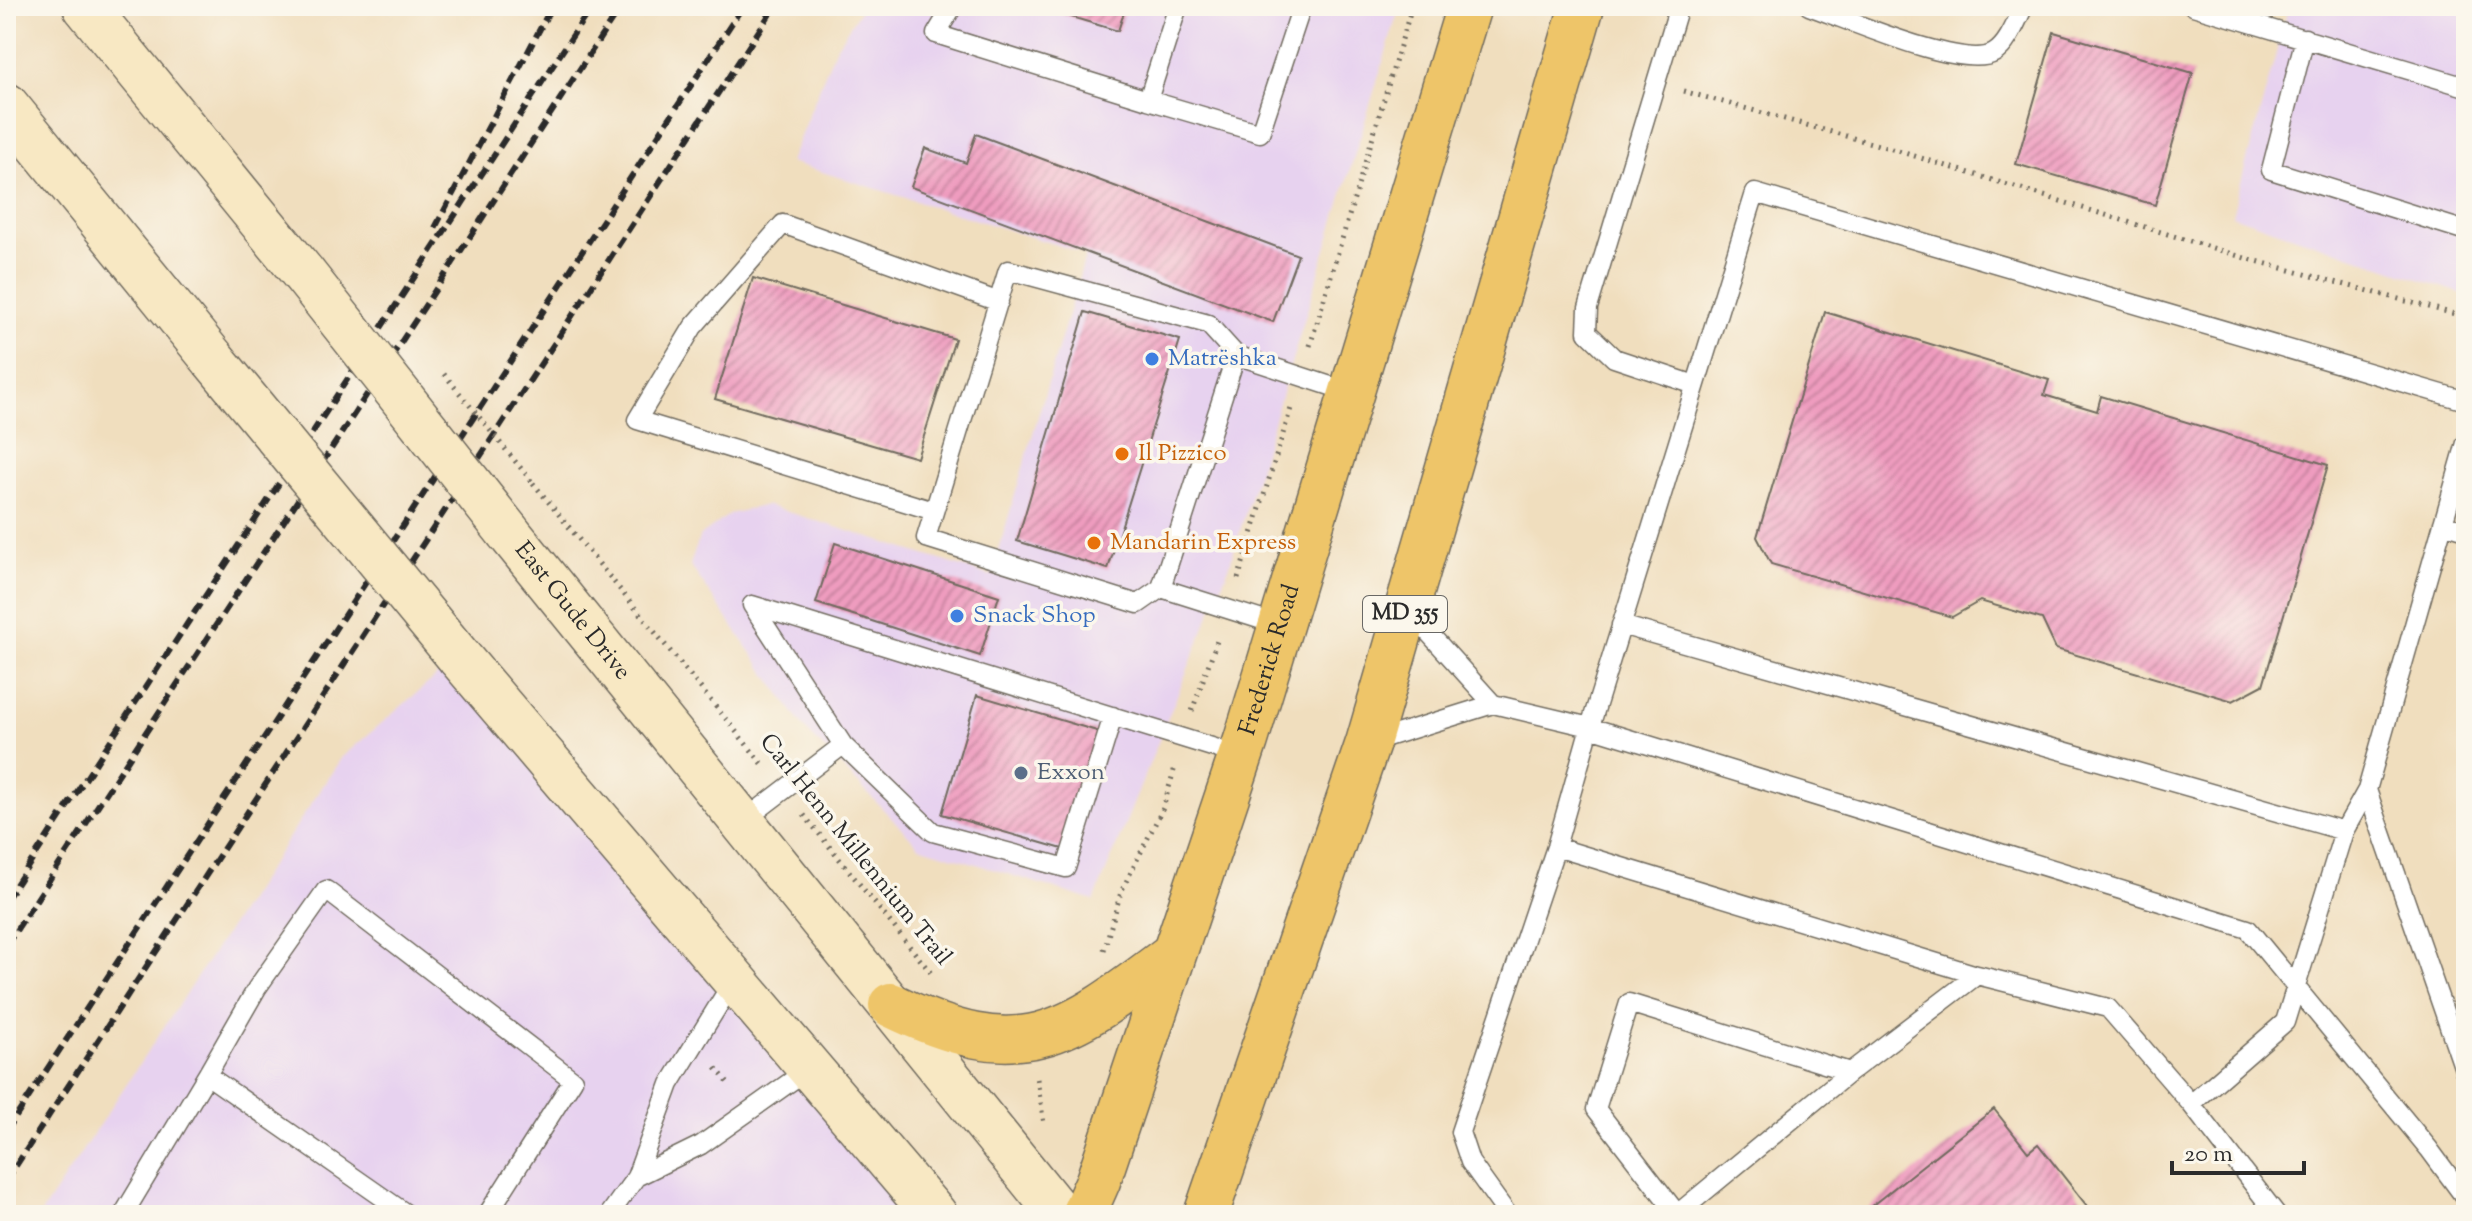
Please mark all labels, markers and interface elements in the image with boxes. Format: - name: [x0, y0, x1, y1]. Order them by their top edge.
- place label: Matrëshka: [1168, 342, 1277, 376]
- marker: Matrëshka: [1143, 350, 1161, 368]
- place label: Il Pizzico: [1138, 437, 1227, 471]
- marker: Il Pizzico: [1113, 445, 1131, 463]
- place label: Mandarin Express: [1110, 526, 1296, 560]
- marker: Mandarin Express: [1085, 534, 1103, 552]
- street label: East Gude Drive: [506, 535, 639, 688]
- street label: Frederick Road: [1231, 580, 1309, 740]
- road number: MD 355: [1363, 596, 1447, 632]
- place label: Snack Shop: [973, 599, 1096, 633]
- marker: Snack Shop: [948, 607, 966, 625]
- street label: Carl Henn Millennium Trail: [751, 727, 959, 973]
- place label: Exxon: [1037, 756, 1105, 790]
- marker: Exxon: [1012, 764, 1030, 782]
- scale bar: [2172, 1125, 2304, 1175]
- text: 20 m: [2184, 1138, 2233, 1172]

